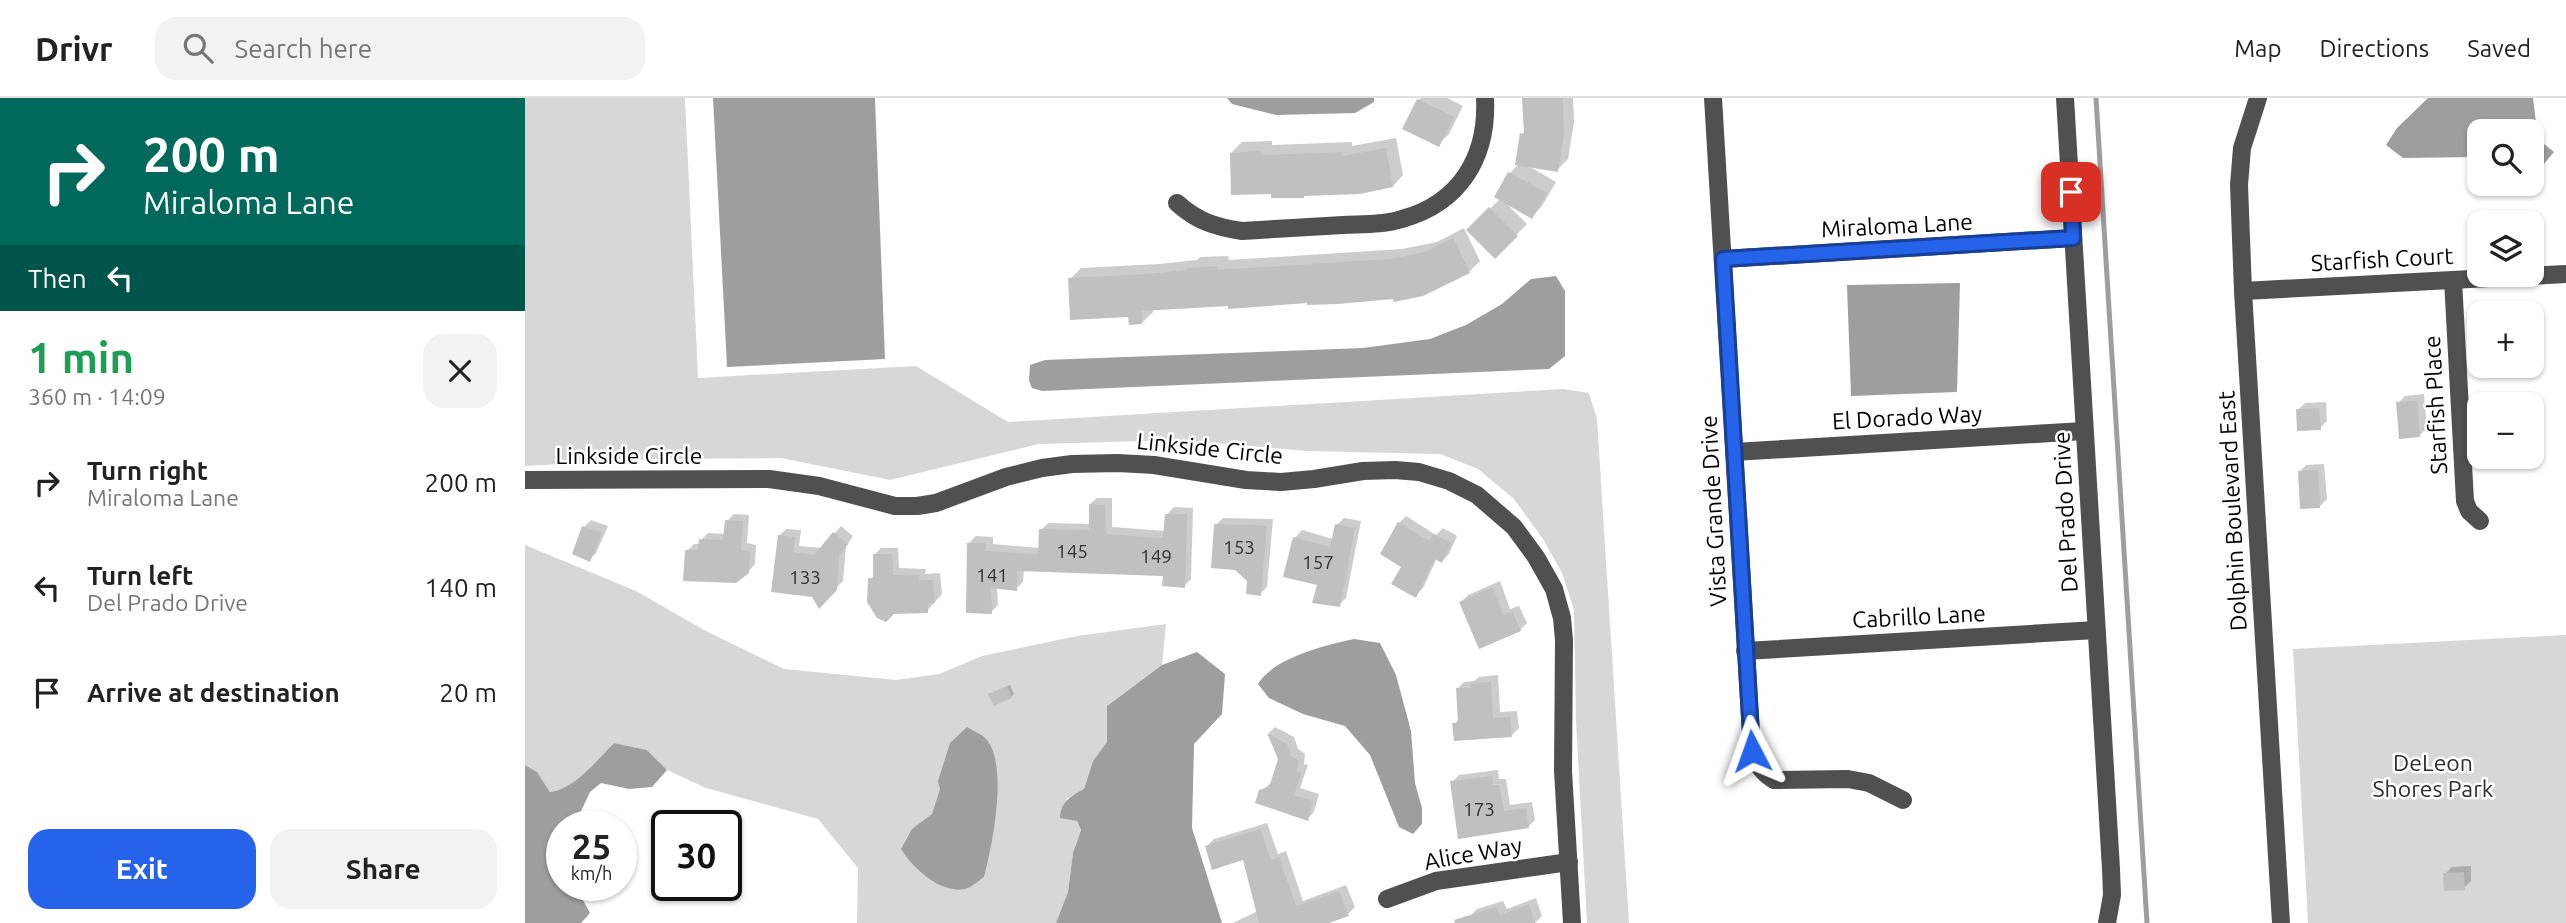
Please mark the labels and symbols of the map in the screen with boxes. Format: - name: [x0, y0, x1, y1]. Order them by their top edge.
- pin: [2041, 162, 2101, 222]
- street label: Miraloma Lane: [1820, 209, 1974, 241]
- street label: Starfish Court: [2310, 243, 2454, 275]
- street label: Starfish Place: [2419, 335, 2451, 475]
- street label: Dolphin Boulevard East: [2213, 390, 2251, 632]
- street label: El Dorado Way: [1831, 401, 1983, 433]
- street label: Vista Grande Drive: [1696, 415, 1730, 607]
- street label: Linkside Circle: [1136, 428, 1284, 468]
- street label: Del Prado Drive: [2048, 431, 2082, 593]
- street label: Linkside Circle: [556, 443, 702, 468]
- house number: 153: [1223, 536, 1255, 558]
- house number: 145: [1056, 540, 1088, 562]
- house number: 149: [1140, 545, 1172, 567]
- house number: 157: [1302, 551, 1334, 573]
- house number: 141: [976, 564, 1008, 586]
- house number: 133: [789, 566, 821, 588]
- street label: Cabrillo Lane: [1852, 600, 1986, 632]
- position arrow: [1715, 714, 1789, 788]
- park label: DeLeon Shores Park: [2373, 750, 2494, 801]
- house number: 173: [1463, 798, 1495, 820]
- speed limit sign: 30: [651, 810, 742, 901]
- street label: Alice Way: [1422, 832, 1524, 874]

